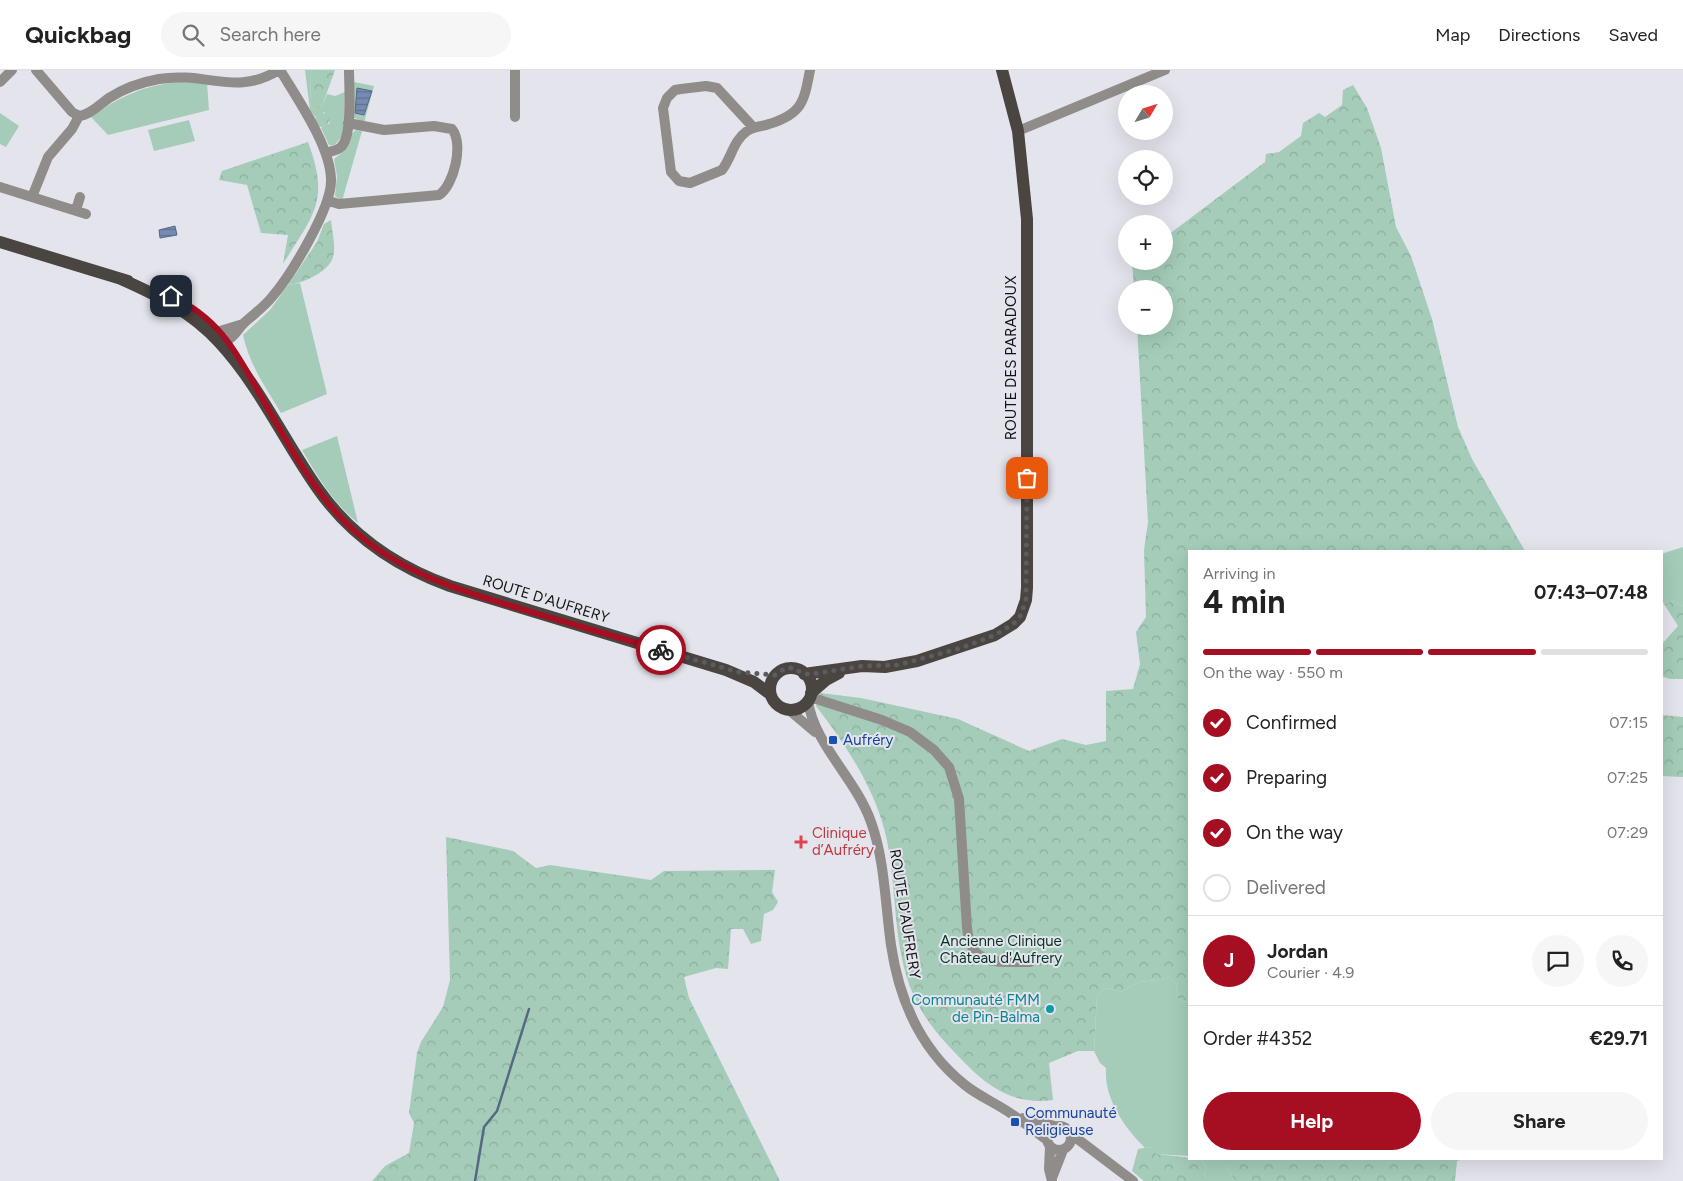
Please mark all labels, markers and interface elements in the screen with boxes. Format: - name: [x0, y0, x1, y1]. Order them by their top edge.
- search box: [161, 12, 511, 57]
- text: Quickbag: [25, 20, 131, 49]
- icon: search: [179, 21, 207, 49]
- text: Search here: [219, 23, 321, 46]
- text: Map: [1435, 24, 1470, 46]
- text: Directions: [1498, 24, 1580, 46]
- text: Saved: [1608, 24, 1658, 46]
- north arrow: [1118, 85, 1172, 140]
- map controls: [1118, 85, 1173, 335]
- button: locate: [1118, 150, 1173, 205]
- button: +: [1118, 215, 1173, 270]
- pin: [150, 275, 192, 317]
- street label: ROUTE DES PARADOUX: [1002, 275, 1020, 440]
- button: −: [1118, 280, 1173, 335]
- icon: home: [157, 282, 185, 310]
- pin: [1006, 457, 1048, 499]
- icon: bag: [1013, 464, 1041, 492]
- text: Arriving in: [1203, 564, 1275, 583]
- street label: ROUTE D'AUFRERY: [481, 571, 611, 627]
- text: 07:43–07:48: [1534, 581, 1648, 604]
- text: 4 min: [1203, 583, 1285, 621]
- courier: [636, 625, 686, 675]
- icon: bike: [647, 636, 675, 664]
- text: On the way · 550 m: [1203, 663, 1343, 682]
- icon: check: [1203, 709, 1231, 737]
- text: Confirmed: [1246, 711, 1337, 734]
- text: 07:15: [1609, 713, 1648, 732]
- place label: Aufréry: [843, 731, 893, 749]
- marker: Aufréry: [827, 734, 839, 746]
- icon: check: [1203, 764, 1231, 792]
- text: Preparing: [1246, 766, 1327, 789]
- text: 07:25: [1607, 768, 1648, 787]
- icon: check: [1203, 819, 1231, 847]
- text: On the way: [1246, 821, 1343, 844]
- text: 07:29: [1607, 823, 1648, 842]
- place label: Clinique d’Aufréry: [812, 824, 874, 859]
- marker: Clinique d’Aufréry: [794, 835, 808, 849]
- street label: ROUTE D'AUFRERY: [886, 848, 924, 980]
- text: Delivered: [1246, 876, 1326, 899]
- park label: Ancienne Clinique Château d'Aufrery: [940, 932, 1062, 967]
- button: chat: [1532, 935, 1584, 987]
- button: phone: [1596, 935, 1648, 987]
- text: Jordan: [1267, 940, 1328, 963]
- text: J: [1224, 949, 1234, 972]
- text: Courier · 4.9: [1267, 963, 1354, 982]
- place label: Communauté FMM de Pin-Balma: [911, 991, 1040, 1026]
- marker: Communauté FMM de Pin-Balma: [1044, 1003, 1056, 1015]
- text: Order #4352: [1203, 1027, 1312, 1050]
- text: €29.71: [1589, 1027, 1648, 1050]
- button: Help: [1203, 1092, 1421, 1150]
- button: Share: [1431, 1092, 1648, 1150]
- place label: Communauté Religieuse: [1025, 1104, 1117, 1139]
- marker: Communauté Religieuse: [1009, 1116, 1021, 1128]

